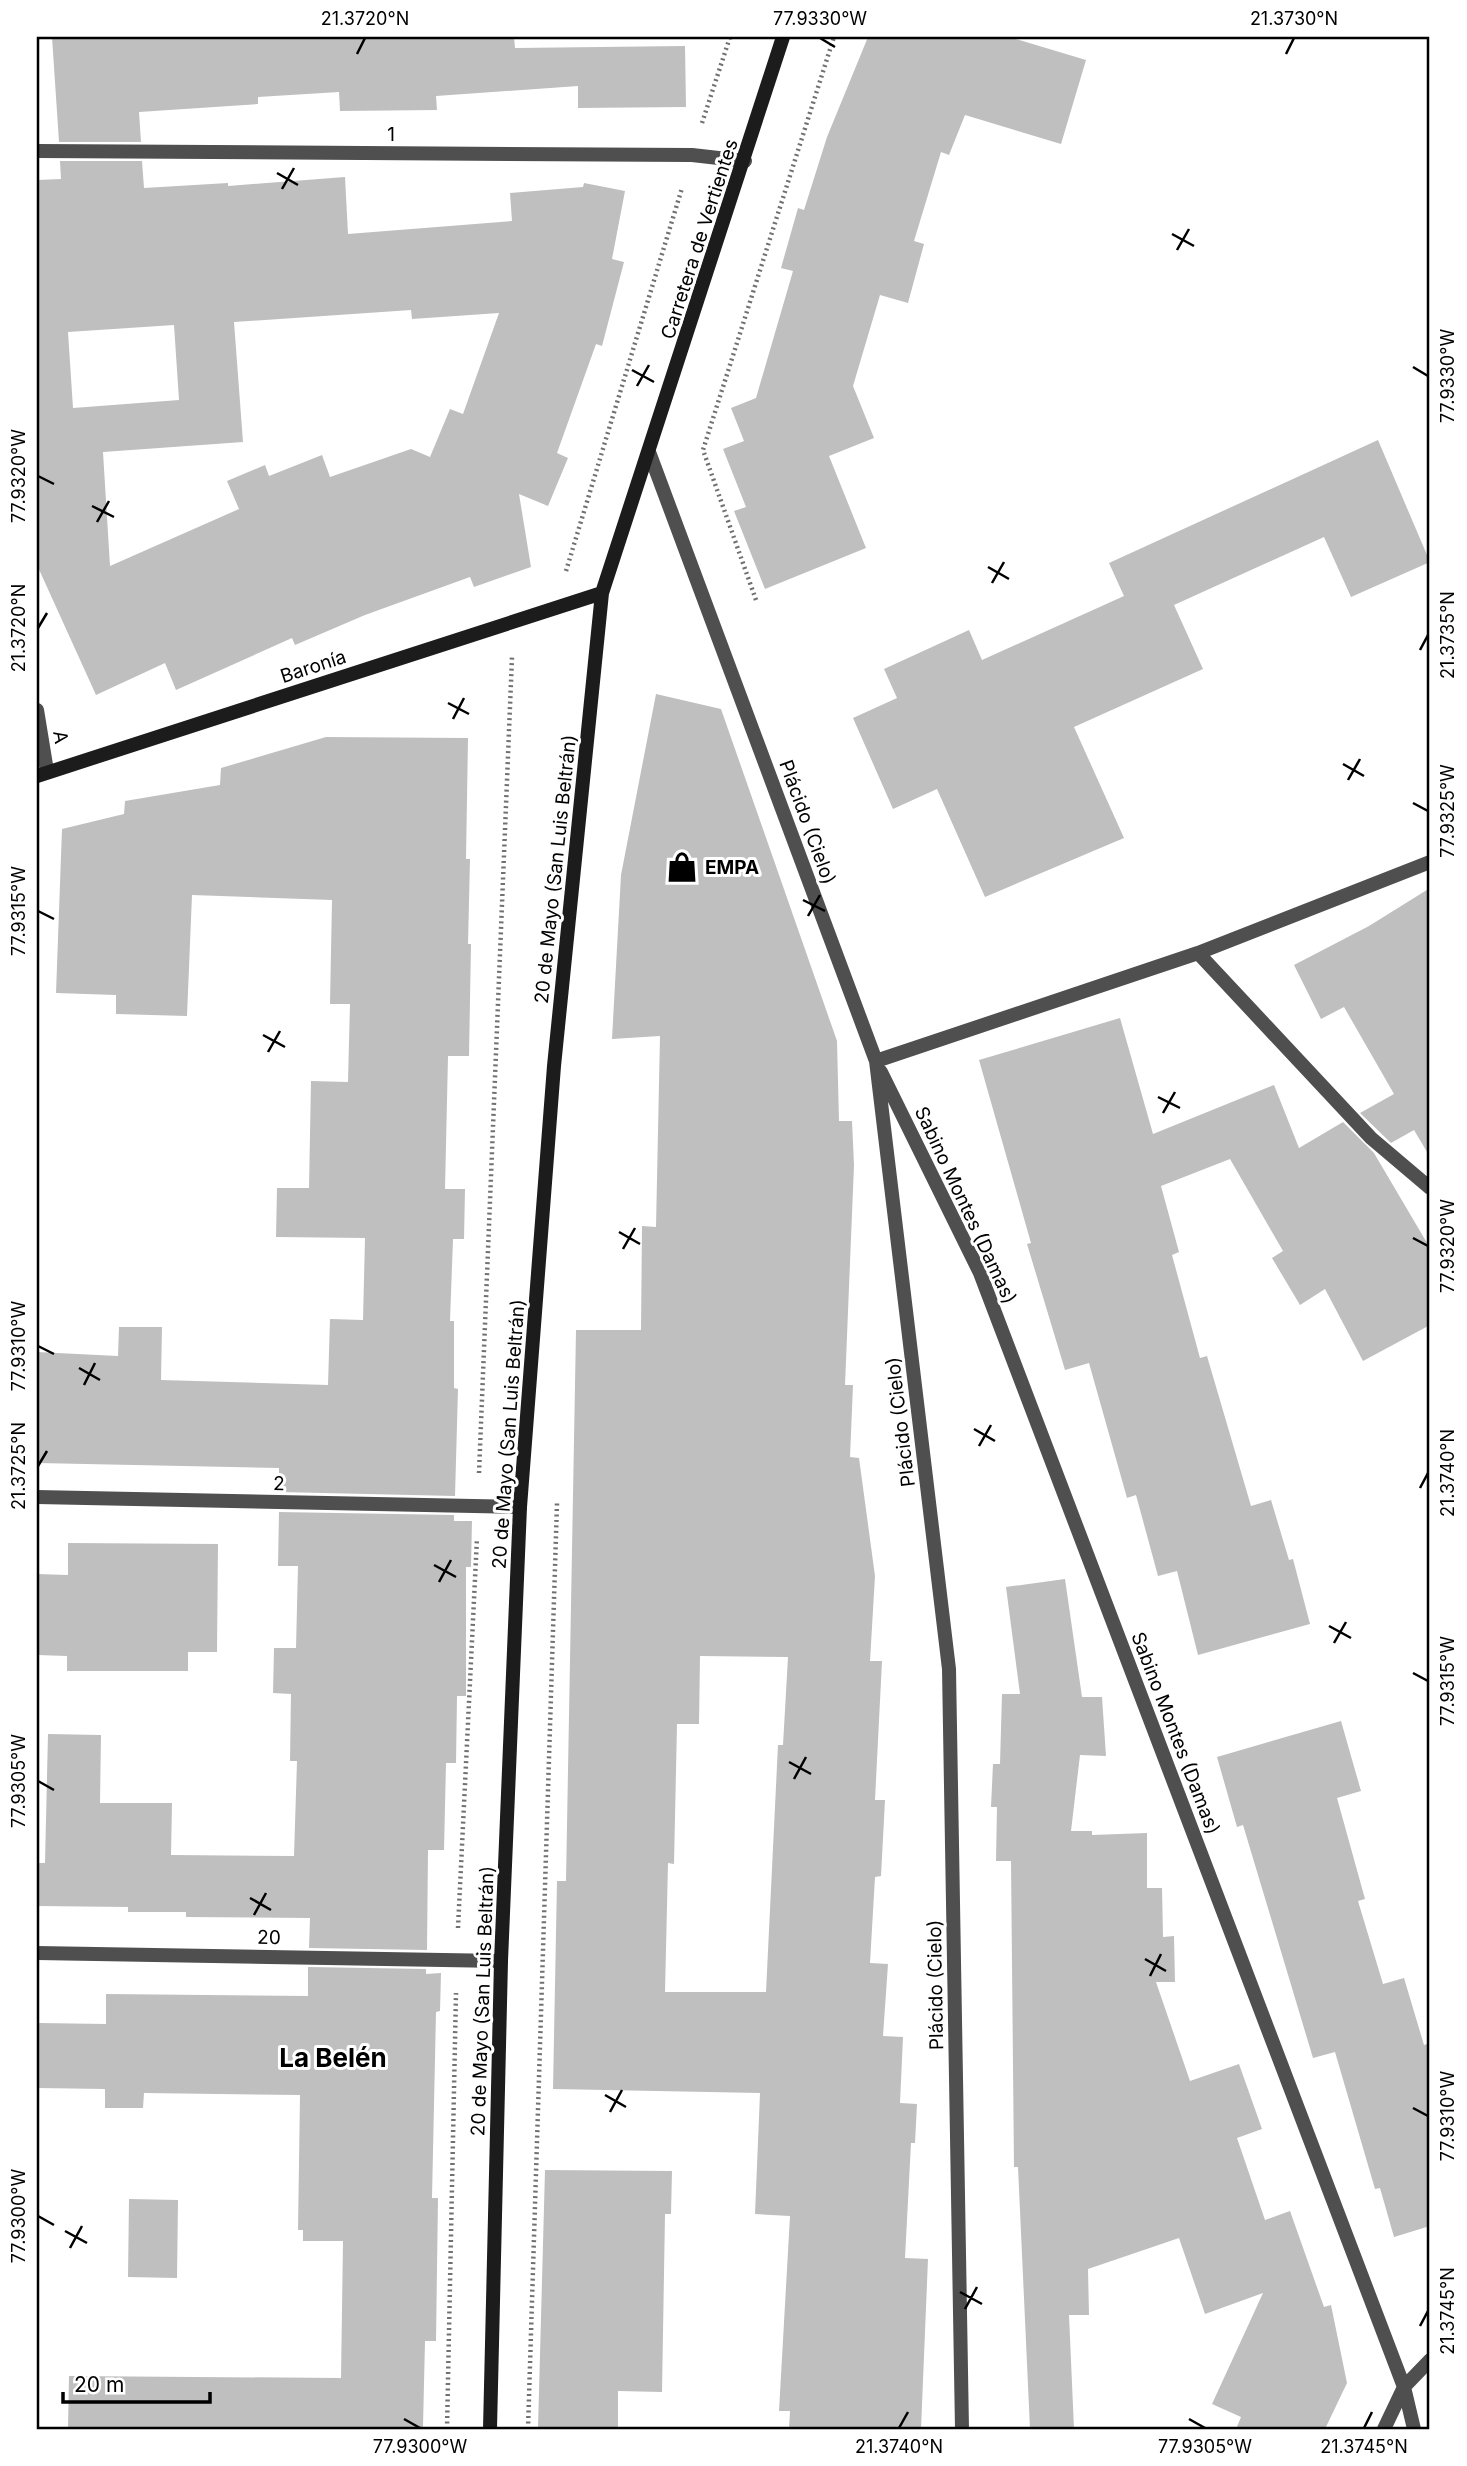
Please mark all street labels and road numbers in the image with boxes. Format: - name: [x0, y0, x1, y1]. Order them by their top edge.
- street label: 1: [387, 123, 395, 146]
- street label: Carretera de Vertientes: [656, 136, 743, 342]
- street label: Baronía: [277, 645, 349, 688]
- street label: A: [48, 729, 73, 746]
- street label: 20 de Mayo (San Luis Beltrán): [530, 733, 581, 1005]
- street label: Plácido (Cielo): [774, 757, 841, 887]
- street label: Sabino Montes (Damas): [910, 1103, 1021, 1307]
- street label: 20 de Mayo (San Luis Beltrán): [488, 1298, 529, 1570]
- street label: Plácido (Cielo): [881, 1356, 920, 1488]
- street label: 2: [273, 1472, 285, 1495]
- street label: Sabino Montes (Damas): [1126, 1629, 1225, 1838]
- street label: 20 de Mayo (San Luis Beltrán): [466, 1865, 499, 2137]
- street label: Plácido (Cielo): [923, 1920, 948, 2050]
- street label: 20: [257, 1926, 281, 1949]

